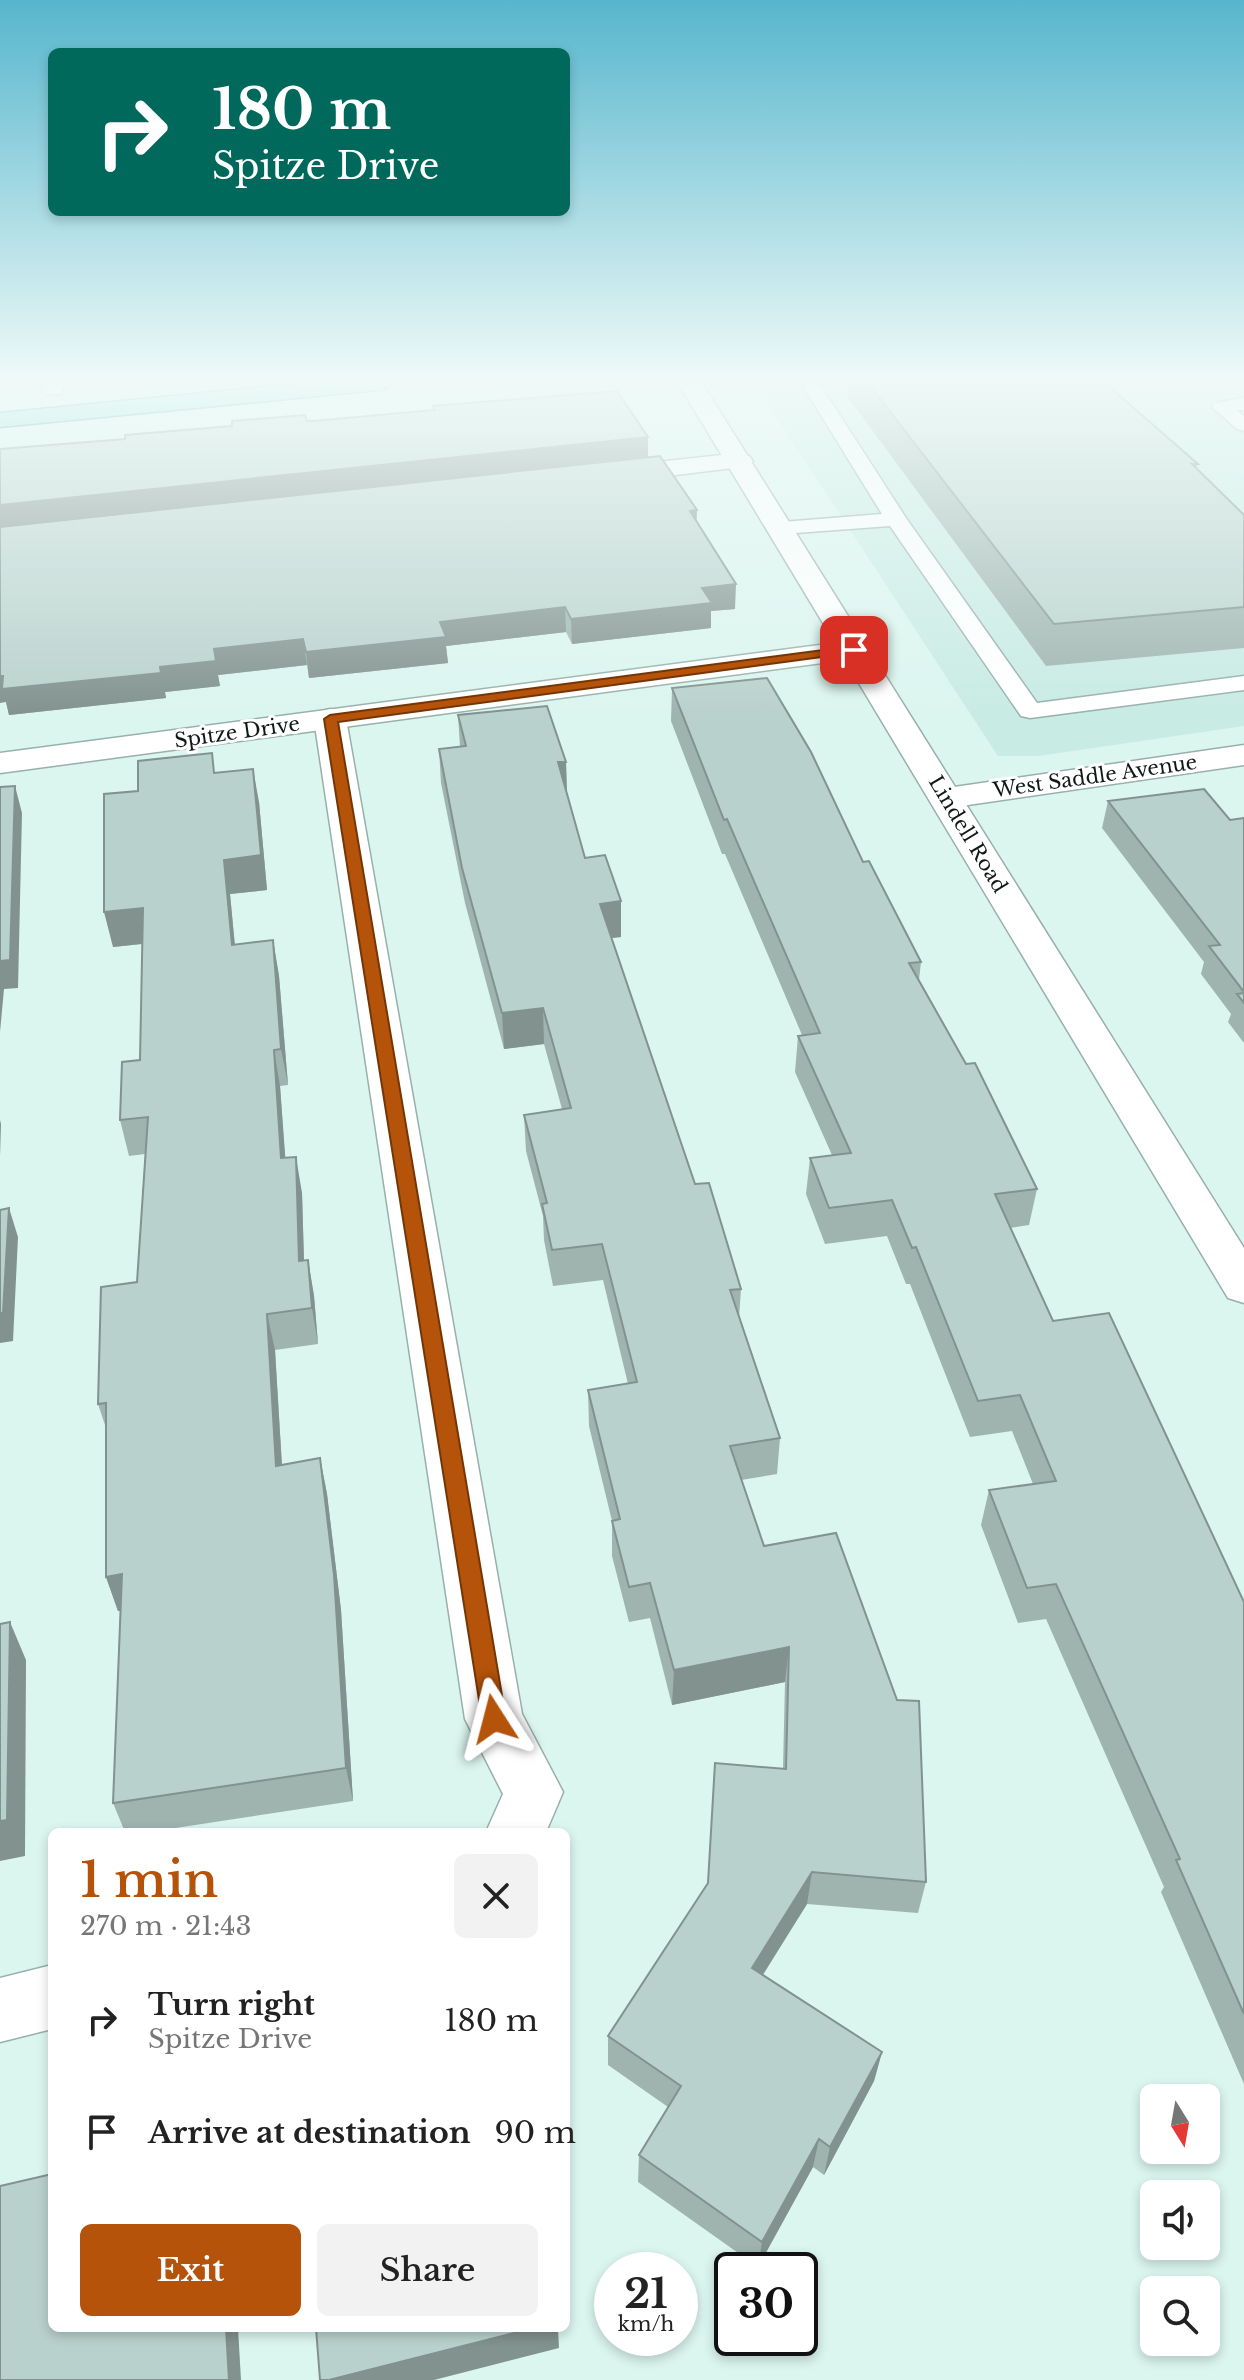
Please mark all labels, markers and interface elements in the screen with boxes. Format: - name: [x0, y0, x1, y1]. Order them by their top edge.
- text: 180 m: [212, 75, 391, 144]
- icon: right: [80, 80, 184, 184]
- text: Spitze Drive: [212, 144, 439, 189]
- pin: [820, 616, 888, 684]
- icon: arrive: [832, 628, 876, 672]
- street label: Spitze Drive: [173, 711, 301, 753]
- street label: West Saddle Avenue: [990, 750, 1199, 802]
- street label: Lindell Road: [924, 771, 1012, 897]
- position arrow: [452, 1677, 536, 1761]
- text: 1 min: [80, 1850, 218, 1910]
- button: close: [454, 1854, 538, 1938]
- text: 270 m · 21:43: [80, 1910, 252, 1942]
- text: Turn right: [148, 1986, 315, 2023]
- icon: right: [80, 1998, 124, 2042]
- text: 180 m: [444, 2002, 538, 2039]
- text: Spitze Drive: [148, 2023, 312, 2055]
- north arrow: [1140, 2084, 1220, 2164]
- map controls: [1140, 2084, 1220, 2356]
- icon: arrive: [80, 2110, 124, 2154]
- text: Arrive at destination: [148, 2114, 471, 2151]
- text: 90 m: [495, 2114, 576, 2151]
- button: sound: [1140, 2180, 1220, 2260]
- button: Exit: [80, 2224, 301, 2316]
- button: Share: [317, 2224, 538, 2316]
- speed limit sign: 30: [714, 2252, 818, 2356]
- text: 21: [624, 2269, 668, 2319]
- button: search: [1140, 2276, 1220, 2356]
- text: km/h: [618, 2312, 674, 2336]

